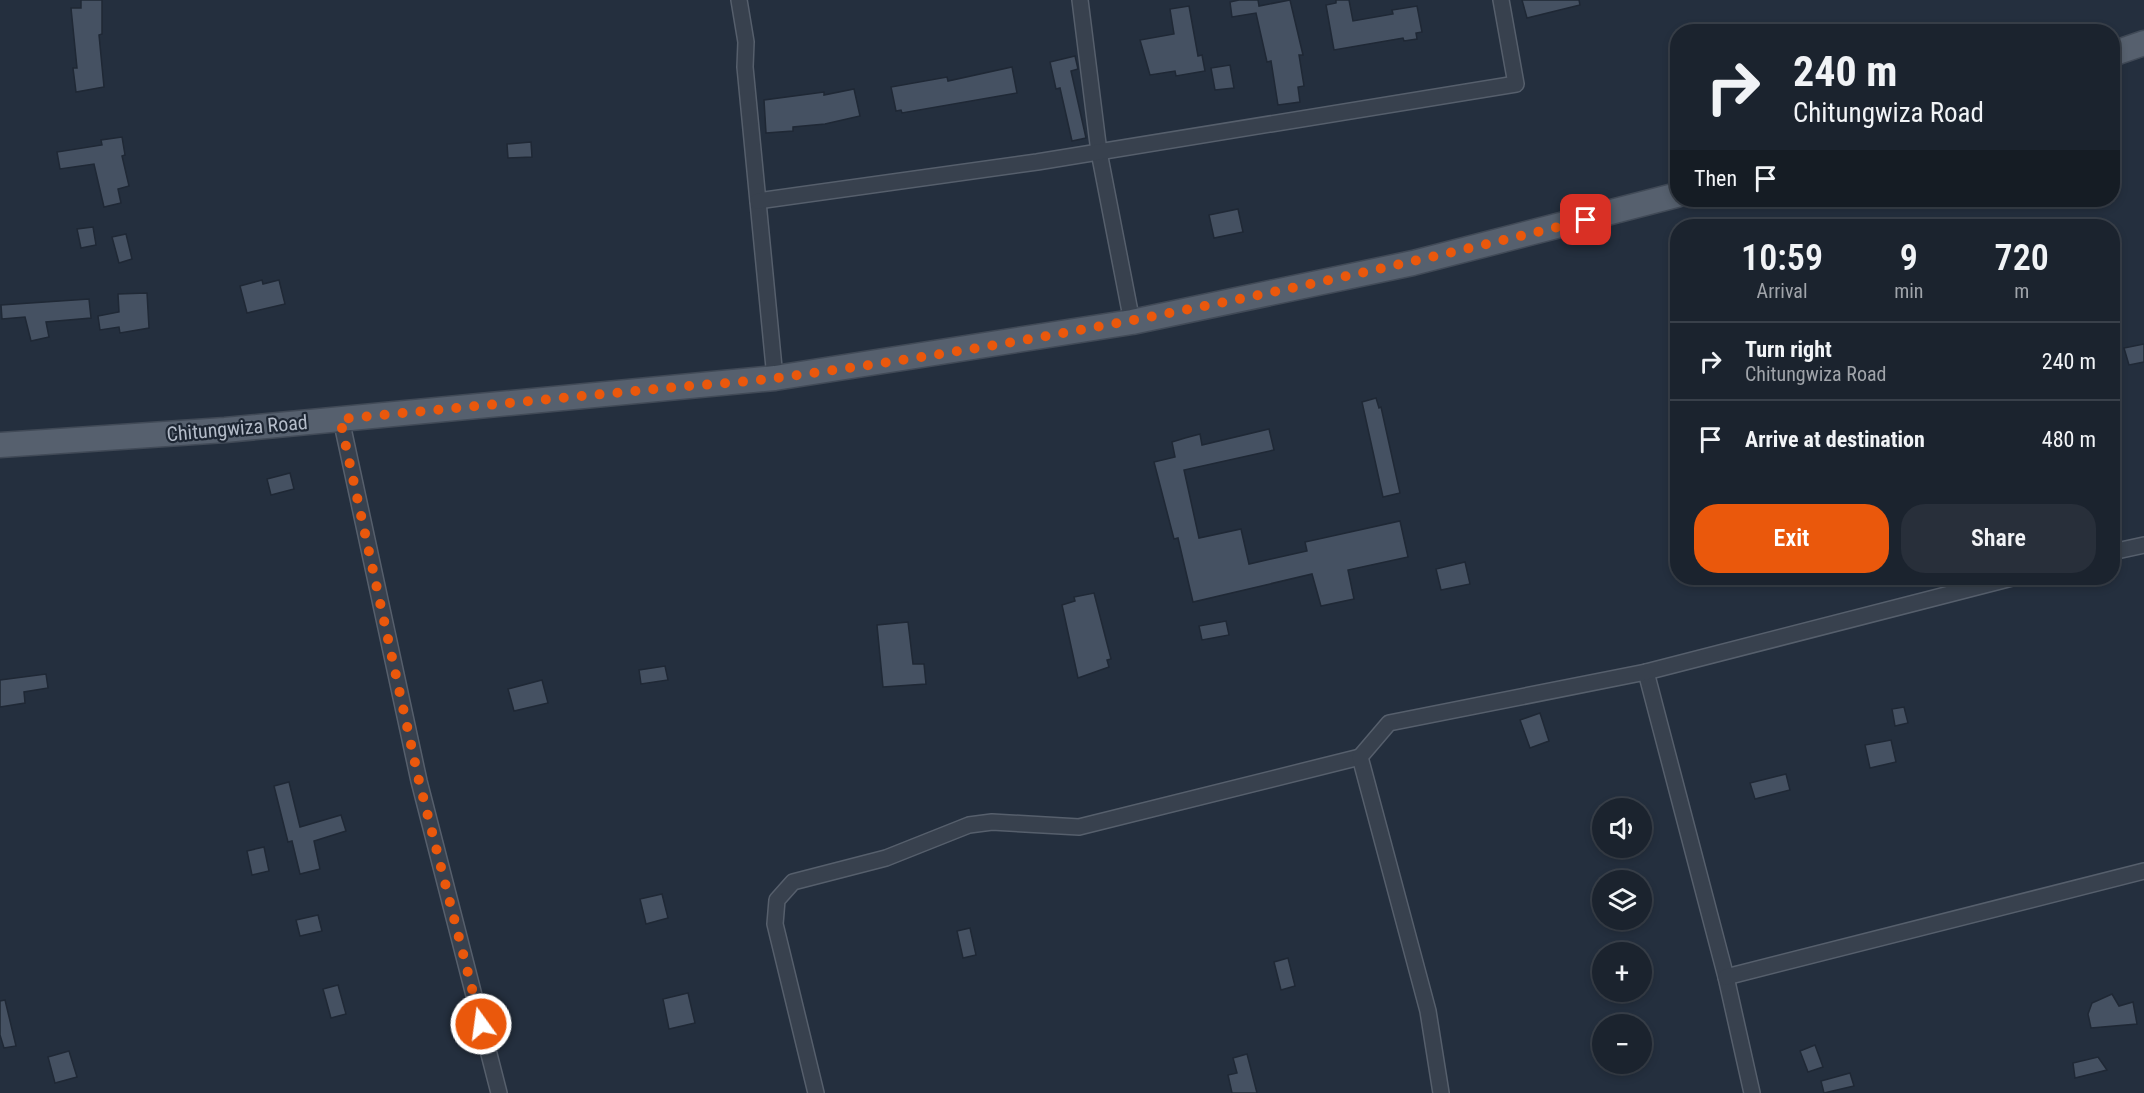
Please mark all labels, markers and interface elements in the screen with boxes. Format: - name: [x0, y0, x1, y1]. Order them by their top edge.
- text: 240 m: [1793, 47, 1898, 96]
- icon: right: [1694, 48, 1772, 126]
- text: Chitungwiza Road: [1793, 97, 1984, 129]
- icon: arrive: [1749, 162, 1782, 195]
- text: Then: [1694, 166, 1737, 191]
- pin: [1560, 194, 1611, 245]
- icon: arrive: [1569, 203, 1602, 236]
- text: 10:59: [1741, 237, 1823, 279]
- text: 9: [1900, 237, 1918, 279]
- text: 720: [1995, 237, 2049, 279]
- text: Arrival: [1757, 279, 1808, 303]
- text: min: [1894, 279, 1923, 303]
- text: m: [2014, 279, 2029, 303]
- text: Turn right: [1745, 337, 1832, 362]
- icon: right: [1694, 345, 1727, 378]
- text: 240 m: [2042, 349, 2096, 374]
- text: Chitungwiza Road: [1745, 362, 1886, 386]
- street label: Chitungwiza Road: [166, 410, 308, 446]
- icon: arrive: [1694, 423, 1727, 456]
- text: Arrive at destination: [1745, 427, 1925, 452]
- text: 480 m: [2042, 427, 2096, 452]
- button: Exit: [1694, 504, 1889, 573]
- button: Share: [1901, 504, 2096, 573]
- map controls: [1592, 798, 1652, 1074]
- button: sound: [1592, 798, 1652, 858]
- button: layers: [1592, 870, 1652, 930]
- button: +: [1592, 942, 1652, 1002]
- position arrow: [449, 992, 513, 1056]
- button: −: [1592, 1014, 1652, 1074]

